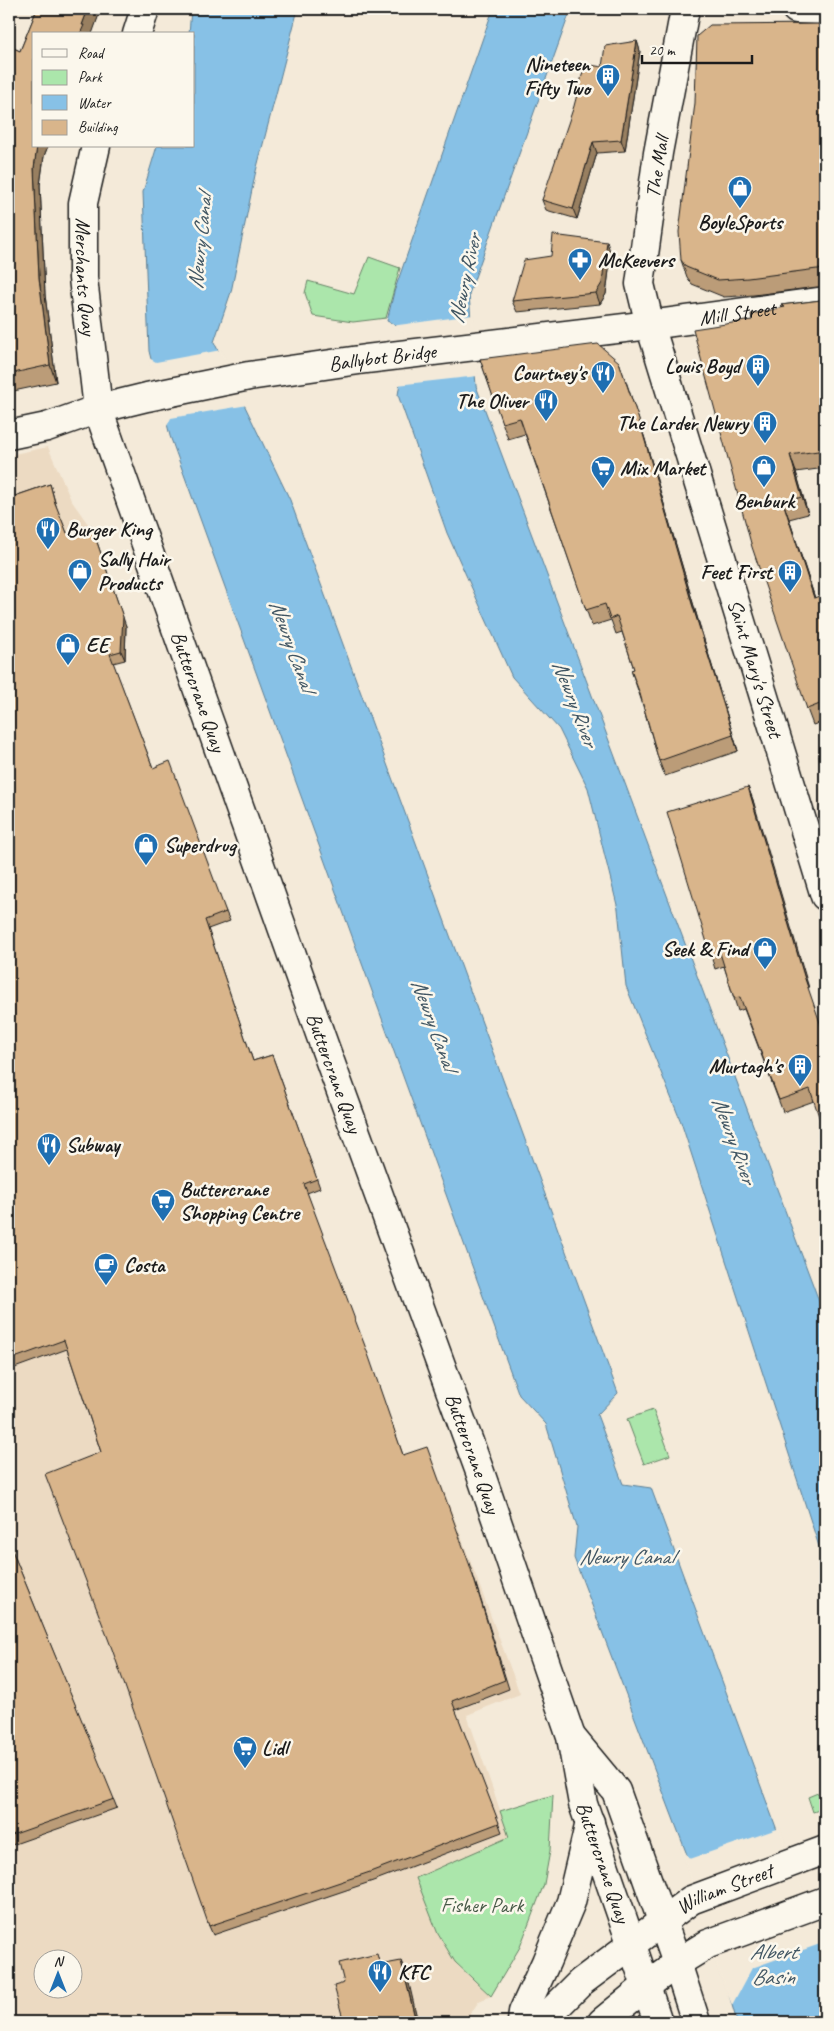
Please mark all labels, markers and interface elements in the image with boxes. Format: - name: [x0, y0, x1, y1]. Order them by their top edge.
- legend: [32, 32, 195, 148]
- scale bar: [642, 32, 752, 64]
- text: 20 m: [649, 41, 676, 60]
- text: Road: [78, 44, 105, 63]
- place label: Nineteen Fifty Two: [525, 51, 592, 101]
- building icon: Nineteen Fifty Two: [595, 63, 621, 97]
- text: Park: [78, 68, 103, 87]
- text: Water: [78, 94, 112, 113]
- text: Building: [78, 118, 118, 137]
- street label: The Mall: [639, 131, 675, 200]
- shop icon: BoyleSports: [727, 175, 753, 209]
- water label: Newry Canal: [181, 186, 220, 291]
- place label: BoyleSports: [698, 209, 785, 235]
- street label: Merchants Quay: [70, 218, 103, 338]
- water label: Newry River: [442, 229, 489, 326]
- pharmacy icon: McKeevers: [567, 247, 593, 281]
- place label: McKeevers: [598, 247, 676, 273]
- street label: Mill Street: [698, 295, 779, 331]
- street label: Ballybot Bridge: [327, 337, 439, 377]
- place label: Louis Boyd: [665, 353, 744, 380]
- building icon: Louis Boyd: [745, 353, 771, 387]
- place label: Courtney's: [512, 360, 589, 386]
- restaurant icon: Courtney's: [590, 360, 616, 394]
- place label: The Oliver: [456, 388, 530, 414]
- restaurant icon: The Oliver: [533, 388, 559, 422]
- place label: The Larder Newry: [617, 410, 750, 436]
- building icon: The Larder Newry: [752, 410, 778, 444]
- shop icon: Benburk: [751, 454, 777, 488]
- supermarket icon: Mix Market: [590, 455, 616, 489]
- place label: Mix Market: [620, 455, 707, 481]
- place label: Benburk: [734, 488, 796, 514]
- restaurant icon: Burger King: [35, 516, 61, 550]
- place label: Burger King: [66, 516, 154, 542]
- place label: Sally Hair Products: [98, 546, 172, 596]
- shop icon: Sally Hair Products: [67, 558, 93, 592]
- place label: Feet First: [701, 559, 774, 585]
- building icon: Feet First: [777, 559, 803, 593]
- water label: Newry Canal: [263, 596, 324, 701]
- street label: Saint Mary's Street: [722, 596, 789, 743]
- street label: Buttercrane Quay: [165, 628, 232, 757]
- shop icon: EE: [55, 632, 81, 666]
- place label: EE: [86, 632, 112, 658]
- water label: Newry River: [546, 656, 605, 753]
- shop icon: Superdrug: [133, 832, 159, 866]
- place label: Superdrug: [164, 832, 238, 858]
- place label: Seek & Find: [662, 936, 752, 962]
- shop icon: Seek & Find: [752, 936, 778, 970]
- water label: Newry Canal: [405, 975, 466, 1080]
- street label: Buttercrane Quay: [301, 1009, 369, 1138]
- place label: Murtagh's: [709, 1053, 785, 1079]
- building icon: Murtagh's: [787, 1053, 813, 1087]
- water label: Newry River: [705, 1093, 764, 1190]
- restaurant icon: Subway: [36, 1132, 62, 1166]
- place label: Subway: [66, 1132, 122, 1158]
- place label: Buttercrane Shopping Centre: [180, 1176, 301, 1226]
- supermarket icon: Buttercrane Shopping Centre: [150, 1188, 176, 1222]
- cafe icon: Costa: [93, 1252, 119, 1286]
- place label: Costa: [124, 1252, 166, 1278]
- street label: Buttercrane Quay: [439, 1390, 507, 1519]
- water label: Newry Canal: [579, 1543, 681, 1571]
- supermarket icon: Lidl: [232, 1735, 258, 1769]
- place label: Lidl: [262, 1735, 292, 1761]
- street label: Buttercrane Quay: [570, 1799, 637, 1928]
- street label: William Street: [671, 1857, 779, 1920]
- park label: Fisher Park: [441, 1892, 525, 1918]
- water label: Albert Basin: [750, 1938, 801, 1991]
- north arrow: [32, 1948, 82, 1998]
- text: N: [54, 1953, 65, 1970]
- restaurant icon: KFC: [367, 1959, 393, 1993]
- place label: KFC: [398, 1959, 432, 1985]

